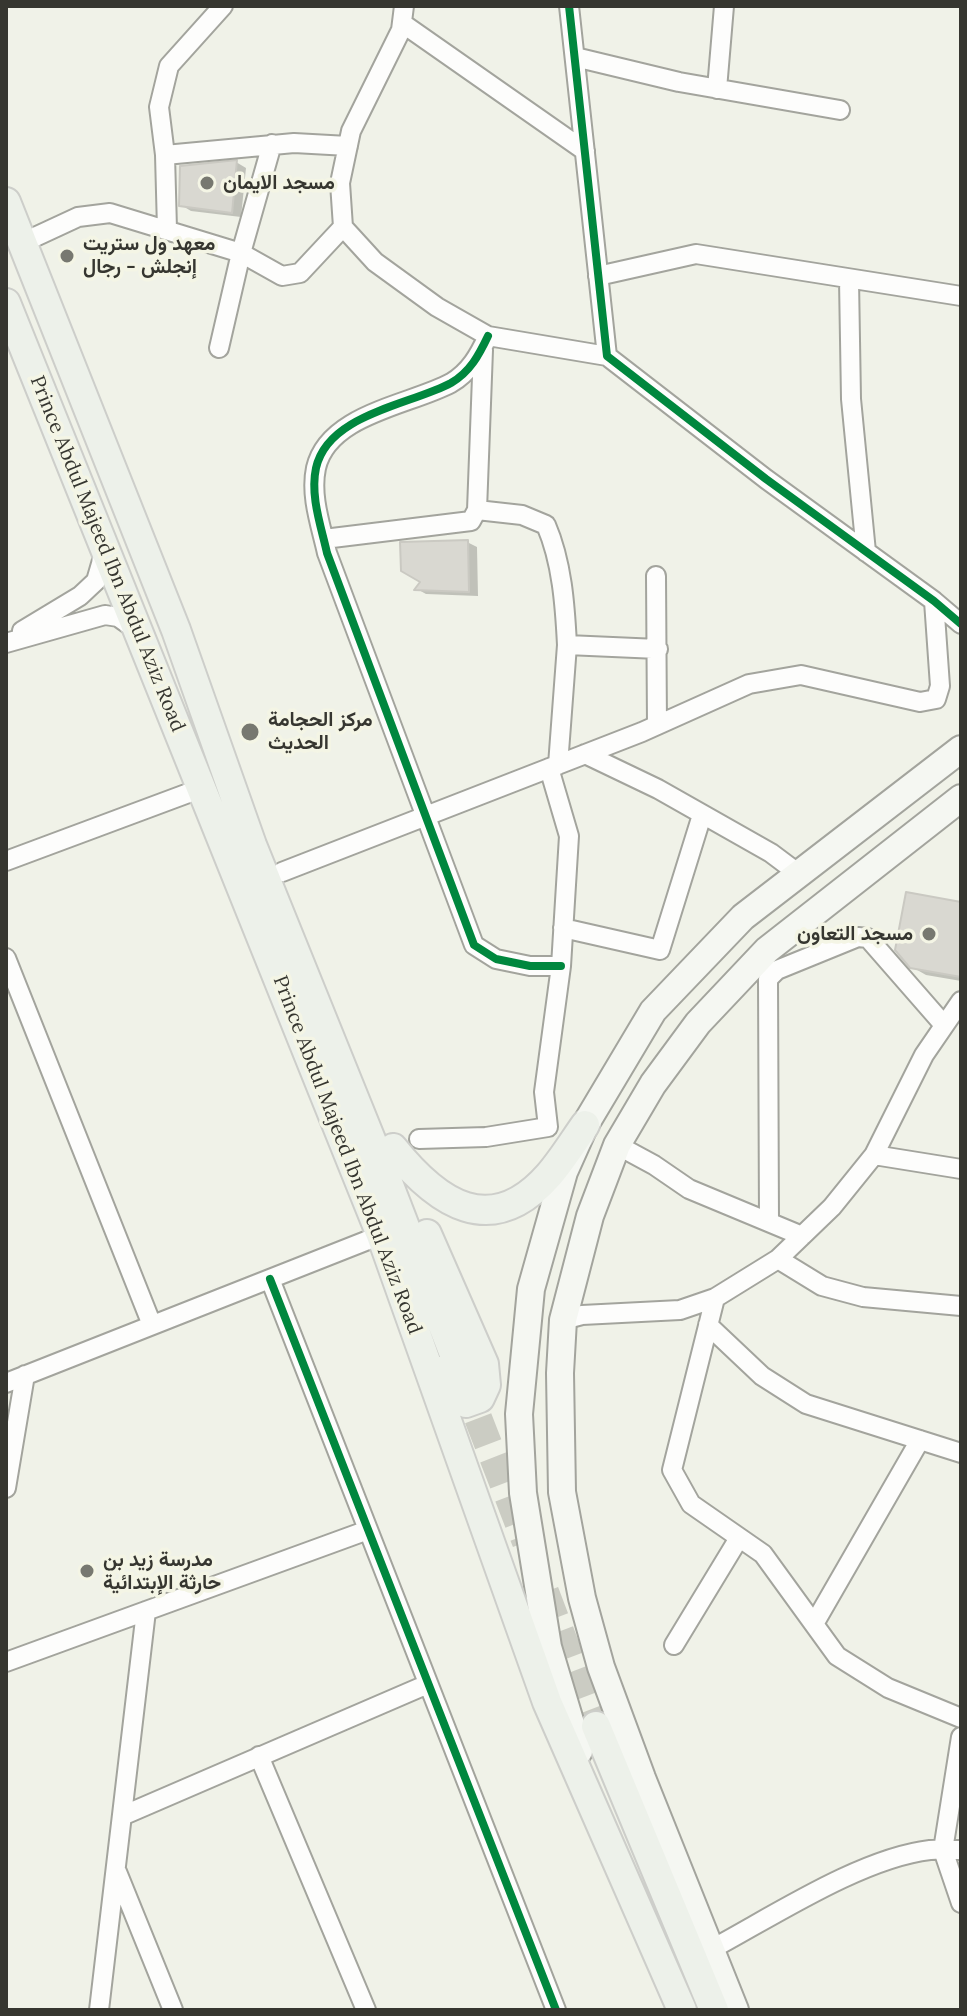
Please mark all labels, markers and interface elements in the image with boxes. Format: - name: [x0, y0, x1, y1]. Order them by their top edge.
- place label: مسجد الايمان: [223, 171, 335, 195]
- marker: مسجد الايمان: [198, 174, 216, 192]
- place label: معهد ول ستريت إنجلش - رجال: [83, 232, 215, 279]
- marker: معهد ول ستريت إنجلش - رجال: [58, 247, 76, 265]
- street label: Prince Abdul Majeed Ibn Abdul Aziz Road: [24, 372, 190, 736]
- place label: مركز الحجامة الحديث: [268, 708, 373, 755]
- marker: مركز الحجامة الحديث: [239, 721, 261, 743]
- place label: مسجد التعاون: [797, 922, 913, 946]
- marker: مسجد التعاون: [920, 925, 938, 943]
- street label: Prince Abdul Majeed Ibn Abdul Aziz Road: [267, 972, 427, 1338]
- place label: مدرسة زيد بن حارثة الإبتدائية: [103, 1548, 221, 1595]
- marker: مدرسة زيد بن حارثة الإبتدائية: [78, 1562, 96, 1580]

